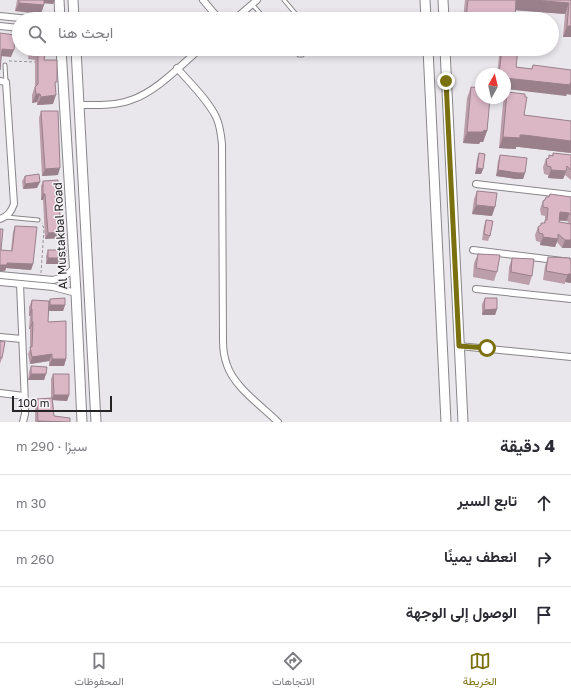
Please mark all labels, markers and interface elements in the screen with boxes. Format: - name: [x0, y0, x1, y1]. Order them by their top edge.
- search box: [12, 12, 559, 56]
- icon: search: [26, 23, 48, 45]
- text: ابحث هنا: [58, 23, 113, 41]
- north arrow: [475, 68, 511, 104]
- route end: [437, 72, 455, 90]
- street label: Al Mustakbal Road: [50, 182, 70, 290]
- route start: [478, 339, 496, 357]
- scale bar: [12, 394, 112, 413]
- text: 100 m: [18, 396, 49, 409]
- text: 4 دقيقة: [500, 435, 555, 456]
- text: سيرًا · 290 m: [16, 438, 87, 454]
- text: تابع السير: [457, 491, 517, 509]
- icon: ahead: [533, 492, 555, 514]
- text: 30 m: [16, 495, 46, 511]
- text: انعطف يمينًا: [444, 547, 517, 565]
- icon: right: [533, 548, 555, 570]
- text: 260 m: [16, 551, 54, 567]
- text: الوصول إلى الوجهة: [406, 603, 517, 621]
- icon: arrive: [533, 604, 555, 626]
- tab: المحفوظات: [74, 650, 124, 691]
- tab: الاتجاهات: [272, 650, 315, 691]
- tab: الخريطة: [463, 650, 497, 691]

